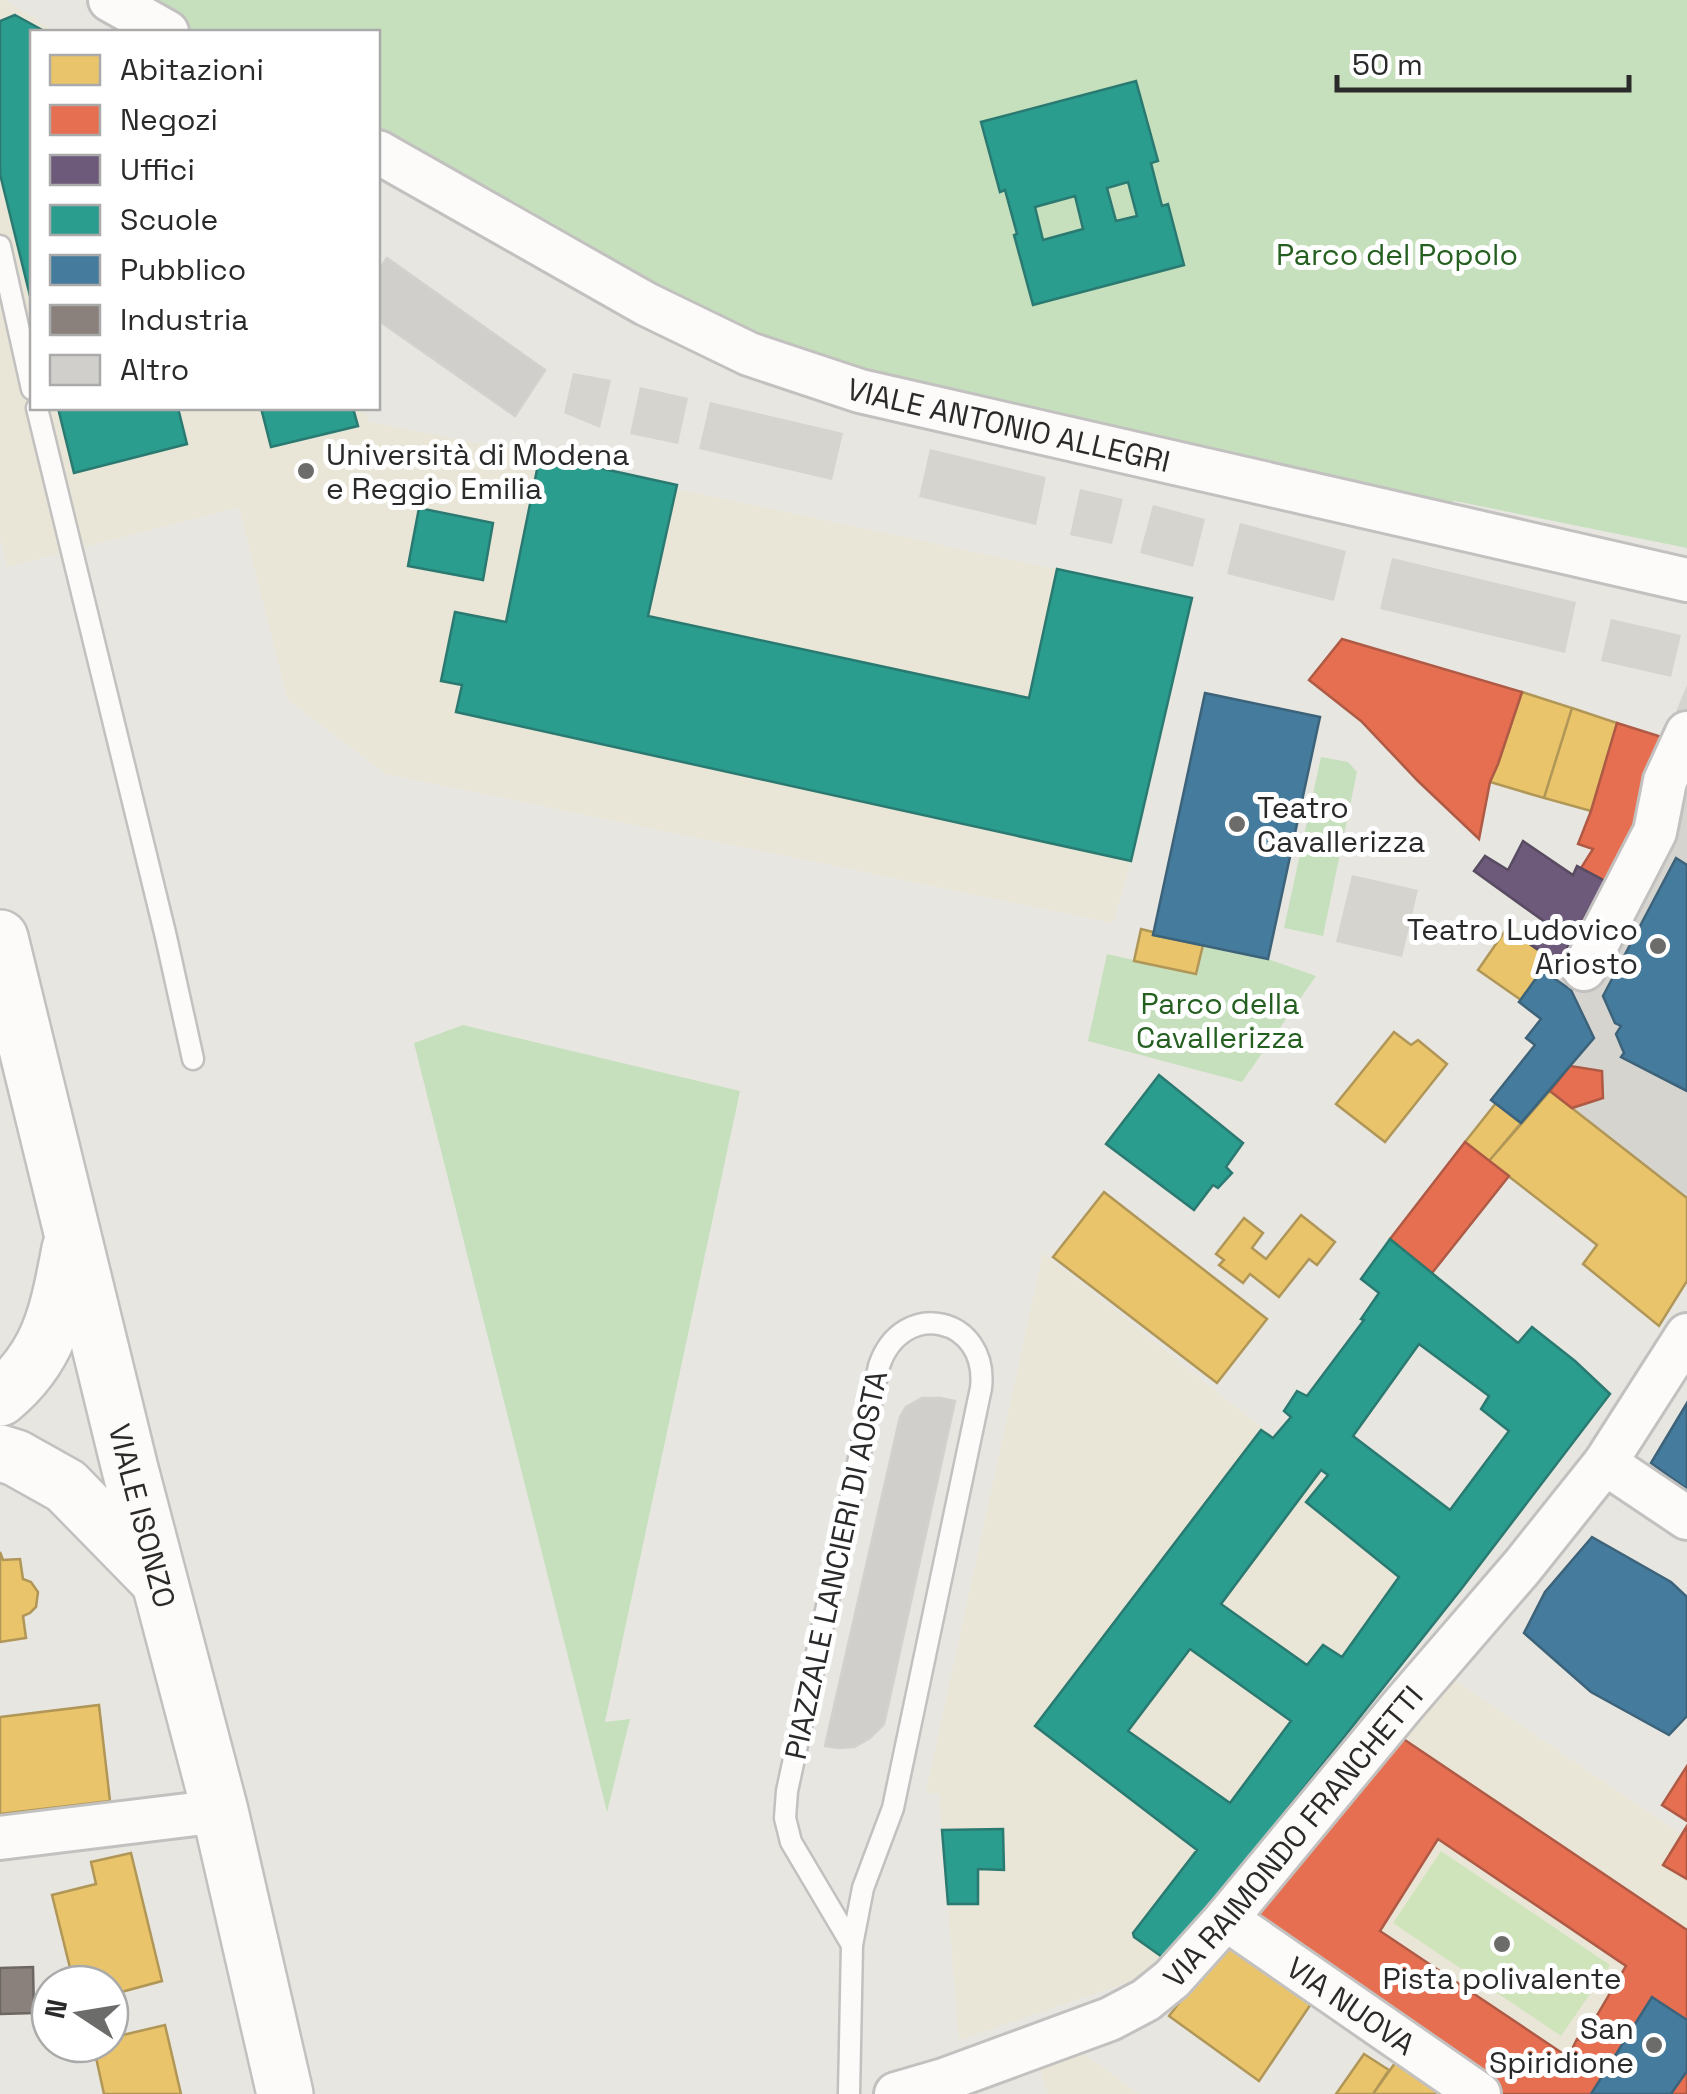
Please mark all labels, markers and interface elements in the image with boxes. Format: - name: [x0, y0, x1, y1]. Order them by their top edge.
- legend: [30, 30, 380, 410]
- scale bar: [1337, 30, 1630, 92]
- text: 50 m: [1352, 45, 1423, 84]
- text: Abitazioni: [120, 50, 264, 89]
- text: Negozi: [120, 100, 218, 139]
- text: Uffici: [120, 150, 195, 189]
- text: Scuole: [120, 200, 218, 239]
- park label: Parco del Popolo: [1276, 235, 1518, 274]
- text: Pubblico: [120, 250, 246, 289]
- text: Industria: [120, 300, 249, 339]
- text: Altro: [120, 350, 189, 389]
- street label: VIALE ANTONIO ALLEGRI: [842, 368, 1174, 481]
- place label: Università di Modena e Reggio Emilia: [326, 435, 629, 508]
- marker: Università di Modena e Reggio Emilia: [295, 460, 317, 482]
- place label: Teatro Cavallerizza: [1257, 788, 1425, 861]
- marker: Teatro Cavallerizza: [1226, 813, 1248, 835]
- place label: Teatro Ludovico Ariosto: [1407, 910, 1638, 983]
- marker: Teatro Ludovico Ariosto: [1647, 935, 1669, 957]
- park label: Parco della Cavallerizza: [1136, 984, 1304, 1057]
- street label: PIAZZALE LANCIERI DI AOSTA: [776, 1367, 896, 1763]
- street label: VIALE ISONZO: [100, 1420, 185, 1612]
- street label: VIA RAIMONDO FRANCHETTI: [1154, 1677, 1431, 1996]
- marker: Pista polivalente: [1491, 1933, 1513, 1955]
- street label: VIA NUOVA: [1279, 1947, 1423, 2064]
- place label: Pista polivalente: [1382, 1959, 1622, 1998]
- north arrow: [30, 1964, 130, 2064]
- text: N: [36, 1996, 75, 2022]
- place label: San Spiridione: [1489, 2009, 1634, 2082]
- marker: San Spiridione: [1643, 2034, 1665, 2056]

